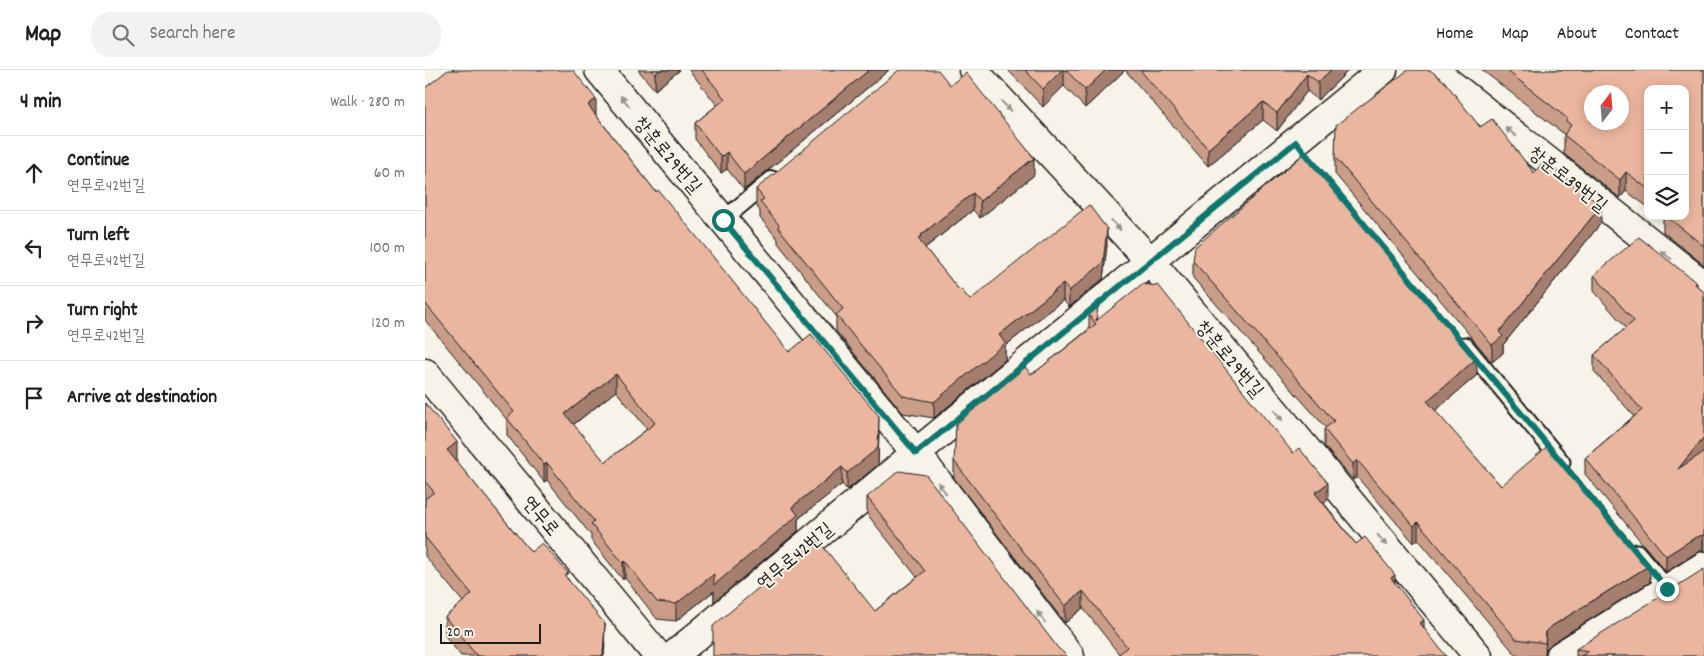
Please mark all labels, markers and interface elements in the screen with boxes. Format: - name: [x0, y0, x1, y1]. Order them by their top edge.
- search box: [91, 12, 441, 57]
- text: Map: [25, 18, 61, 52]
- icon: search: [109, 21, 137, 49]
- text: Search here: [149, 21, 235, 48]
- text: Home: [1436, 22, 1473, 47]
- text: Map: [1501, 22, 1529, 47]
- text: About: [1557, 22, 1597, 47]
- text: Contact: [1625, 22, 1679, 47]
- north arrow: [1584, 85, 1629, 130]
- map controls: [1644, 85, 1689, 220]
- button: +: [1644, 85, 1689, 130]
- text: 4 min: [20, 88, 62, 118]
- text: Walk · 280 m: [330, 91, 405, 114]
- one-way arrow: [619, 96, 631, 108]
- one-way arrow: [1000, 99, 1012, 111]
- street label: 창훈로29번길: [626, 112, 707, 201]
- one-way arrow: [1505, 126, 1518, 137]
- button: −: [1644, 130, 1689, 175]
- street label: 창훈로39번길: [1522, 141, 1612, 220]
- text: Continue: [67, 148, 129, 175]
- icon: ahead: [20, 159, 48, 187]
- text: 60 m: [374, 162, 405, 185]
- text: 연무로42번길: [67, 175, 145, 198]
- button: layers: [1644, 175, 1689, 220]
- route start: [712, 209, 735, 232]
- one-way arrow: [1110, 218, 1122, 230]
- text: Turn left: [67, 223, 130, 250]
- icon: left: [20, 234, 48, 262]
- text: 100 m: [369, 237, 405, 260]
- one-way arrow: [1660, 249, 1673, 260]
- text: 연무로42번길: [67, 250, 145, 273]
- text: Turn right: [67, 298, 138, 325]
- icon: right: [20, 309, 48, 337]
- text: 120 m: [371, 312, 405, 335]
- street label: 창훈로29번길: [1188, 316, 1269, 405]
- text: 연무로42번길: [67, 325, 145, 348]
- icon: arrive: [20, 384, 48, 412]
- text: Arrive at destination: [67, 385, 217, 412]
- one-way arrow: [1272, 409, 1284, 421]
- one-way arrow: [937, 482, 948, 495]
- street label: 연무로: [514, 491, 564, 543]
- street label: 연무로42번길: [752, 518, 840, 598]
- one-way arrow: [1376, 534, 1387, 547]
- route end: [1656, 578, 1679, 601]
- one-way arrow: [1036, 610, 1046, 624]
- scale bar: [440, 621, 541, 644]
- text: 20 m: [447, 623, 474, 643]

